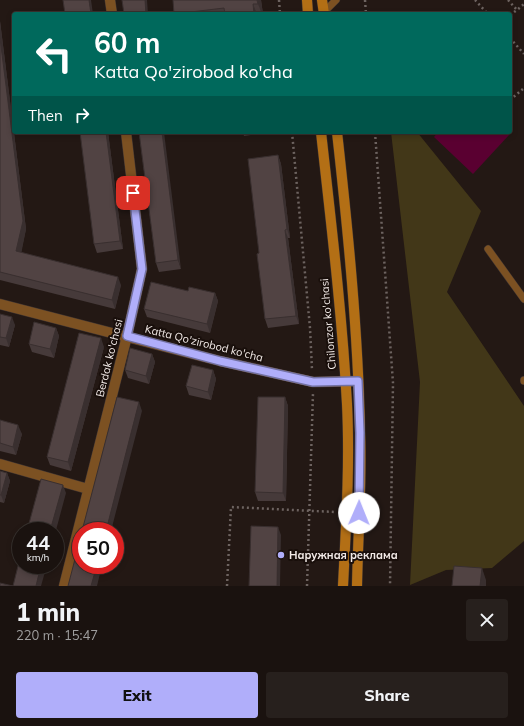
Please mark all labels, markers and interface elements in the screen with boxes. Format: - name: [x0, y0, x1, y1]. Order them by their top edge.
- text: 60 m: [94, 25, 160, 60]
- icon: left: [28, 28, 80, 80]
- text: Katta Qo'zirobod ko'cha: [94, 60, 293, 83]
- icon: right: [71, 104, 93, 126]
- text: Then: [28, 106, 63, 125]
- pin: [116, 176, 150, 210]
- icon: arrive: [122, 182, 144, 204]
- street label: Chilonzor ko'chasi: [317, 278, 339, 370]
- street label: Berdak ko'chasi: [93, 318, 125, 398]
- street label: Katta Qo'zirobod ko'cha: [143, 322, 265, 364]
- position arrow: [338, 492, 380, 534]
- speed limit sign: 50: [72, 522, 124, 574]
- text: 44: [26, 530, 50, 555]
- place label: Наружная реклама: [289, 548, 398, 562]
- marker: Наружная реклама: [276, 550, 286, 560]
- text: km/h: [27, 551, 49, 564]
- text: 1 min: [16, 597, 80, 627]
- button: close: [466, 599, 508, 641]
- text: 220 m · 15:47: [16, 627, 98, 643]
- button: Exit: [16, 672, 258, 718]
- button: Share: [266, 672, 508, 718]

